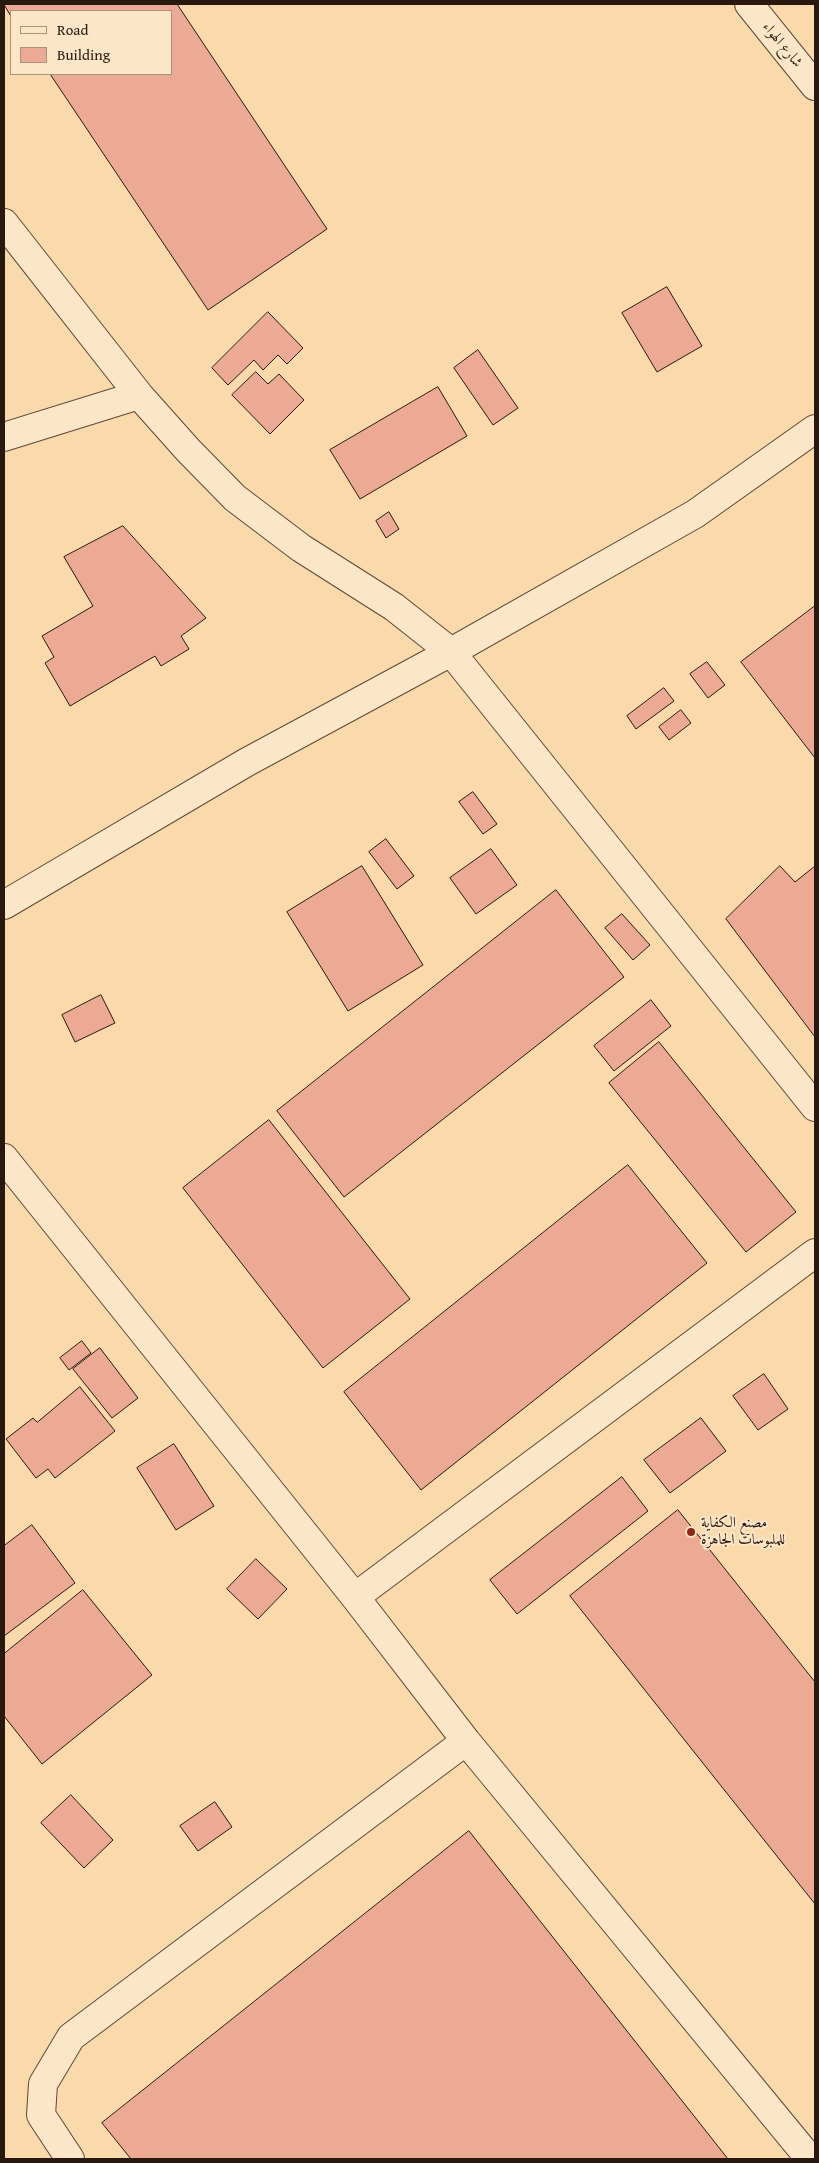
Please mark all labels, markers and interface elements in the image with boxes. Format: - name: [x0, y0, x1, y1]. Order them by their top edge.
- legend: [10, 10, 172, 75]
- street label: شارع الهواء: [758, 18, 806, 72]
- text: Road: [57, 19, 88, 40]
- text: Building: [57, 44, 110, 65]
- place label: مصنع الكفاية للملبوسات الجاهزة: [701, 1514, 785, 1549]
- marker: مصنع الكفاية للملبوسات الجاهزة: [685, 1526, 697, 1538]

